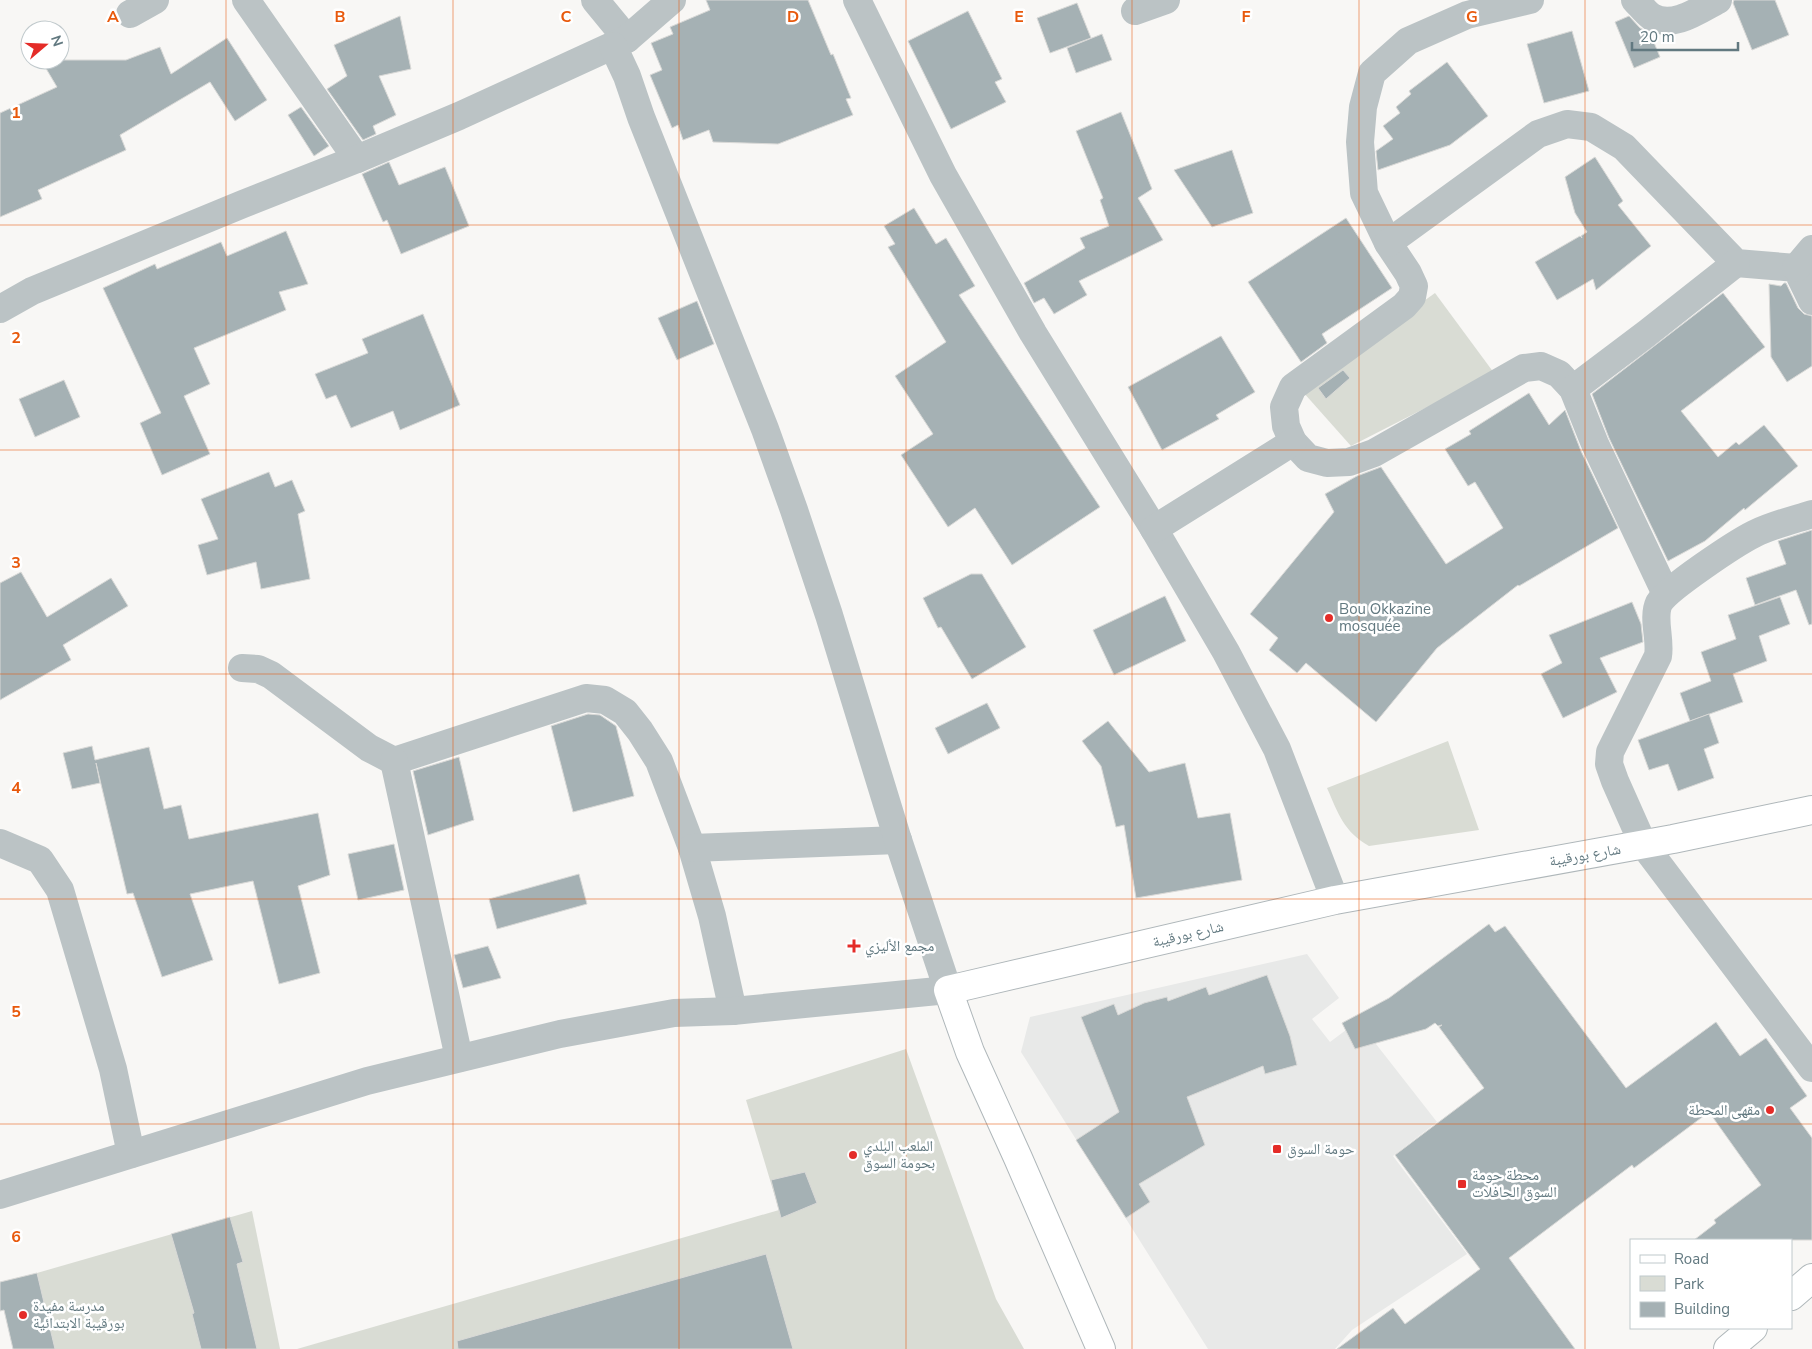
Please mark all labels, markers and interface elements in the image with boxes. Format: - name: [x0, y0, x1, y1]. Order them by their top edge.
- text: A: [107, 6, 119, 28]
- text: B: [334, 6, 346, 28]
- text: C: [561, 6, 572, 28]
- text: D: [787, 6, 799, 28]
- text: E: [1014, 6, 1024, 28]
- text: F: [1242, 6, 1251, 28]
- text: G: [1466, 6, 1478, 28]
- north arrow: [20, 20, 70, 70]
- scale bar: [1632, 20, 1738, 52]
- text: 20 m: [1640, 27, 1675, 47]
- text: N: [46, 33, 68, 49]
- text: 1: [11, 102, 21, 124]
- text: 2: [11, 327, 21, 349]
- text: 3: [11, 552, 21, 574]
- place label: Bou Okkazine mosquée: [1339, 599, 1431, 636]
- marker: Bou Okkazine mosquée: [1323, 612, 1335, 624]
- text: 4: [11, 777, 21, 799]
- street label: شارع بورقيبة: [1548, 839, 1622, 871]
- street label: شارع بورقيبة: [1151, 916, 1226, 952]
- place label: مجمع الأليزي: [865, 936, 934, 958]
- marker: مجمع الأليزي: [847, 939, 861, 953]
- text: 5: [11, 1001, 21, 1023]
- place label: مقهى المحطة: [1688, 1100, 1760, 1120]
- marker: مقهى المحطة: [1764, 1104, 1776, 1116]
- place label: الملعب البلدي بحومة السوق: [863, 1136, 935, 1173]
- place label: حومة السوق: [1287, 1139, 1355, 1159]
- marker: حومة السوق: [1271, 1143, 1283, 1155]
- marker: الملعب البلدي بحومة السوق: [847, 1149, 859, 1161]
- place label: محطة حومة السوق الحافلات: [1472, 1165, 1557, 1202]
- marker: محطة حومة السوق الحافلات: [1456, 1178, 1468, 1190]
- text: 6: [11, 1226, 21, 1248]
- legend: [1630, 1239, 1792, 1329]
- text: Road: [1674, 1249, 1709, 1269]
- text: Park: [1674, 1274, 1704, 1294]
- place label: مدرسة مفيدة بورقيبة الابتدائية: [33, 1296, 125, 1333]
- text: Building: [1674, 1299, 1730, 1319]
- marker: مدرسة مفيدة بورقيبة الابتدائية: [17, 1309, 29, 1321]

